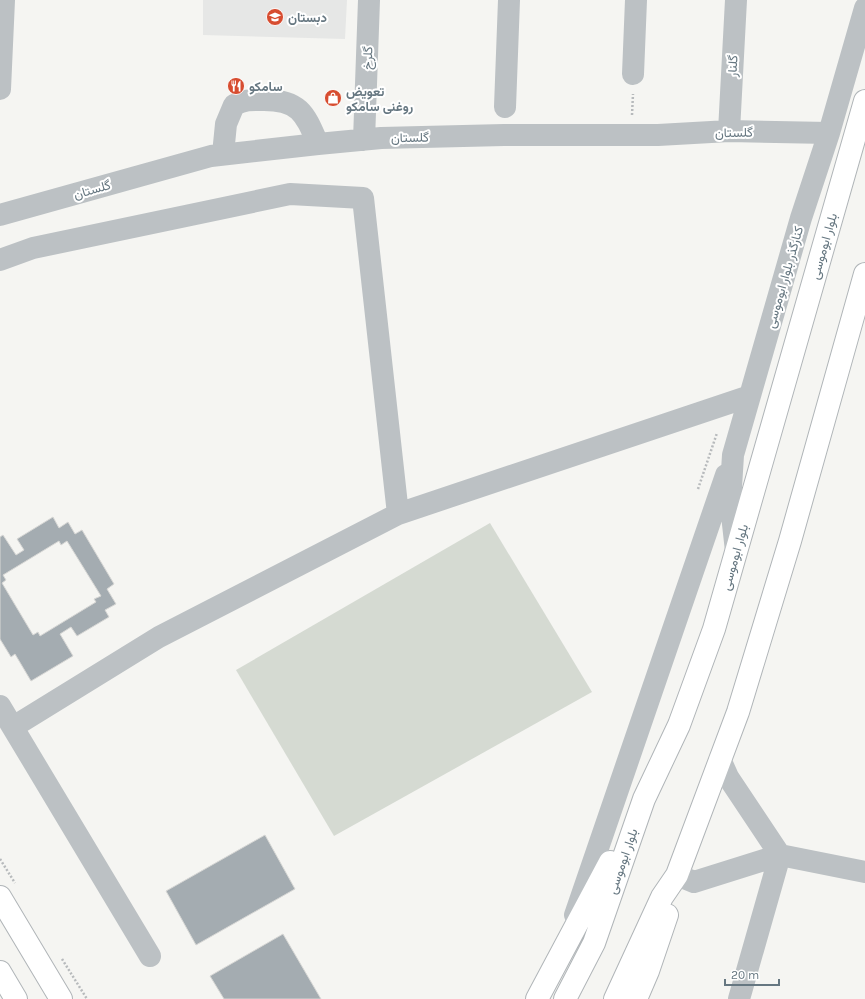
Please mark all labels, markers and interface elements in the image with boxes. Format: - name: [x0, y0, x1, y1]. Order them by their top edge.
- school or university icon: دبستان: [265, 7, 285, 27]
- place label: دبستان: [288, 10, 327, 25]
- street label: گلرخ: [360, 46, 377, 70]
- street label: گلنار: [724, 54, 742, 79]
- restaurant icon: سامکو: [226, 76, 246, 96]
- place label: سامکو: [249, 79, 283, 95]
- place label: تعویض روغنی سامکو: [346, 84, 414, 115]
- shop icon: تعویض روغنی سامکو: [323, 88, 343, 108]
- street label: گلستان: [715, 125, 753, 141]
- street label: گلستان: [391, 130, 429, 146]
- street label: گلستان: [72, 177, 113, 203]
- street label: بلوار ابوموسی: [807, 211, 841, 281]
- street label: کنارگذر بلوار ابوموسی: [763, 224, 807, 330]
- street label: بلوار ابوموسی: [718, 522, 752, 592]
- street label: بلوار ابوموسی: [604, 826, 642, 896]
- scale bar: [725, 961, 779, 987]
- text: 20 m: [731, 968, 759, 982]

